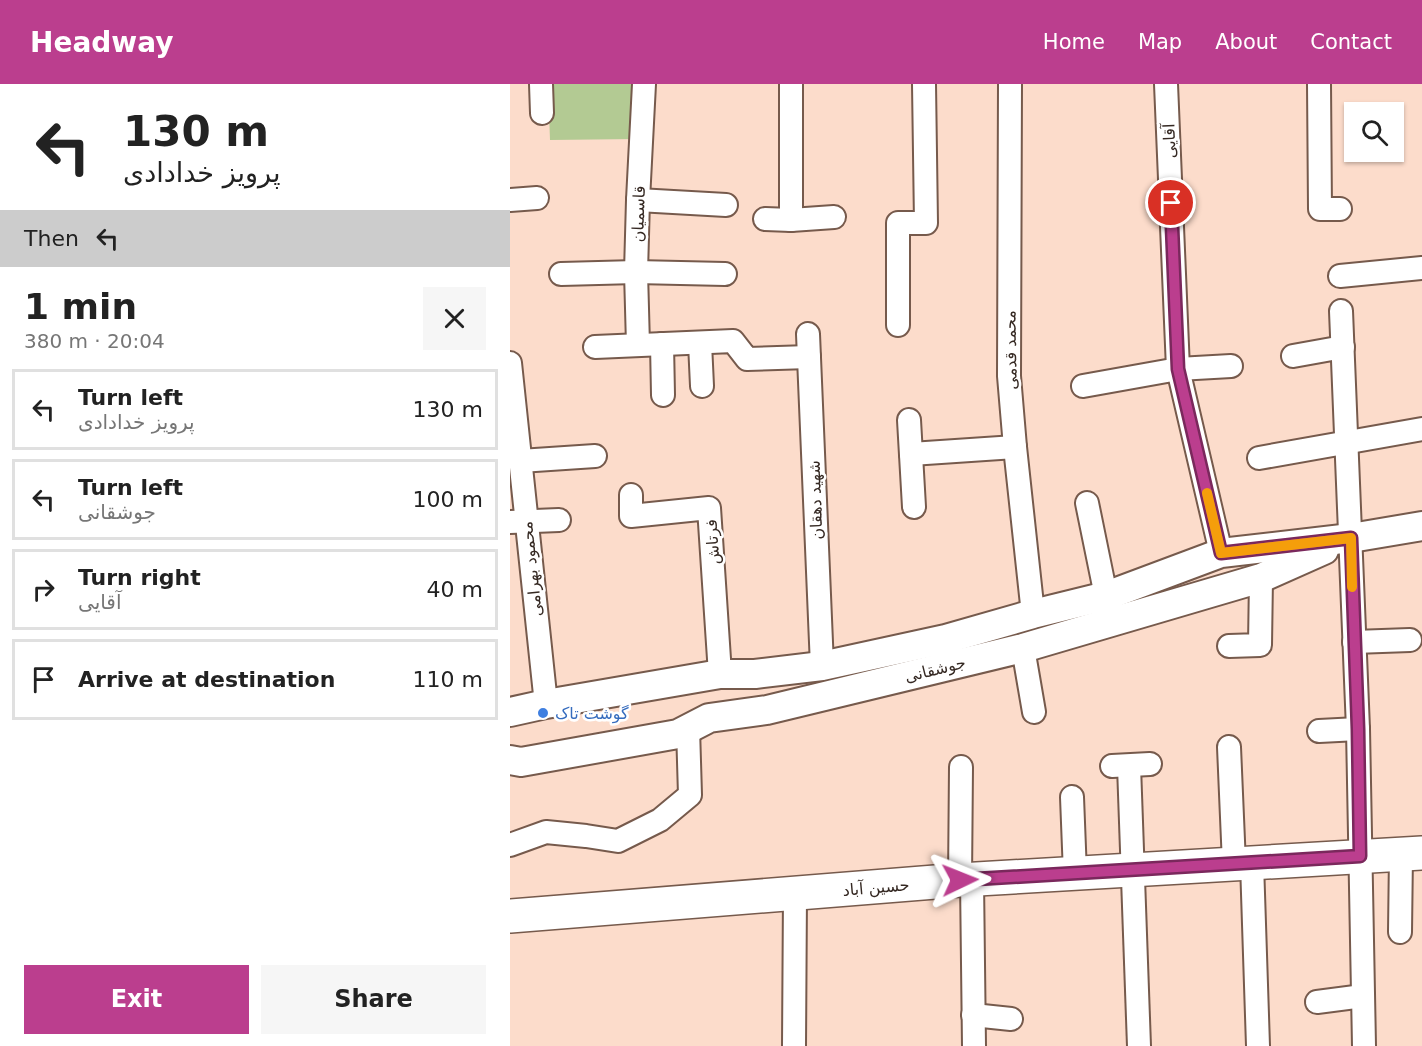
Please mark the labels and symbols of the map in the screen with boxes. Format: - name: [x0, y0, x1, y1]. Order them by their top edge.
- street label: آقایی: [1159, 122, 1180, 159]
- pin: [1145, 177, 1196, 228]
- street label: قاسمیان: [628, 185, 649, 243]
- street label: محمد قدمی: [1000, 310, 1021, 390]
- street label: شهید دهقان: [805, 460, 827, 540]
- street label: فرتاش: [701, 519, 725, 565]
- street label: محمود بهرامی: [517, 520, 547, 617]
- street label: جوشقانی: [903, 653, 968, 687]
- place label: گوشت تاک: [555, 704, 629, 724]
- marker: گوشت تاک: [536, 706, 550, 720]
- position arrow: [928, 848, 992, 912]
- street label: حسین آباد: [842, 875, 910, 901]

